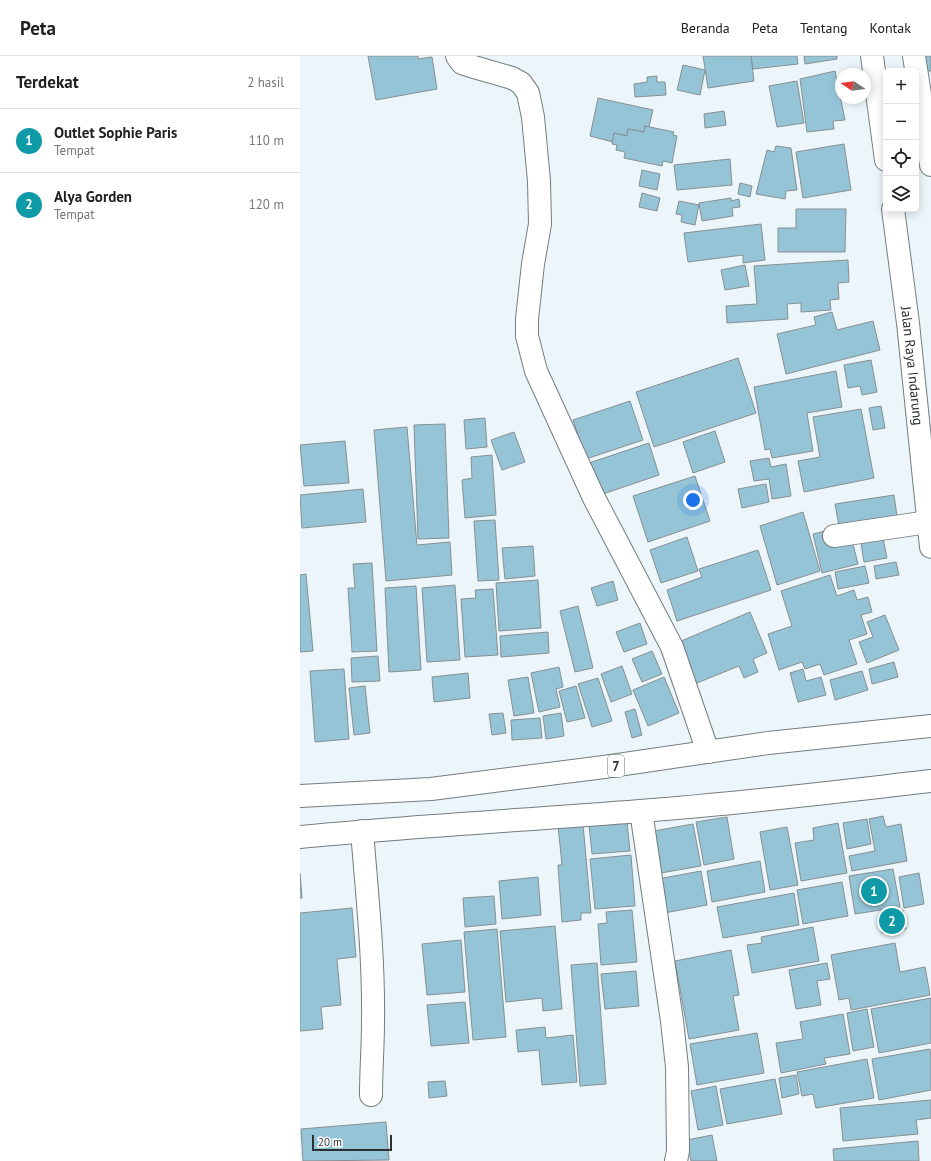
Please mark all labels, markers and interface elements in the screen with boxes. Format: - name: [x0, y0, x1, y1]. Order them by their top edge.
- text: Peta: [20, 16, 56, 40]
- text: Beranda: [681, 19, 730, 37]
- text: Peta: [752, 19, 778, 37]
- text: Tentang: [800, 19, 848, 37]
- text: Kontak: [870, 19, 911, 37]
- north arrow: [835, 68, 871, 104]
- map controls: [883, 68, 919, 212]
- button: +: [883, 68, 919, 104]
- text: Terdekat: [16, 71, 79, 93]
- text: 2 hasil: [247, 74, 284, 91]
- button: −: [883, 104, 919, 140]
- text: Outlet Sophie Paris: [54, 123, 177, 142]
- text: 1: [25, 132, 33, 149]
- text: 110 m: [249, 132, 284, 149]
- button: locate: [883, 140, 919, 176]
- text: Tempat: [54, 142, 95, 159]
- button: layers: [883, 176, 919, 212]
- text: Alya Gorden: [54, 187, 132, 206]
- text: 2: [25, 196, 33, 213]
- text: 120 m: [249, 196, 284, 213]
- text: Tempat: [54, 206, 95, 223]
- street label: Jalan Raya Indarung: [897, 304, 927, 426]
- your location: [683, 490, 703, 510]
- road number: 7: [608, 755, 624, 777]
- pin: 1: [861, 876, 887, 906]
- pin: 2: [879, 906, 905, 936]
- scale bar: [312, 1133, 392, 1152]
- text: 20 m: [318, 1135, 342, 1149]

